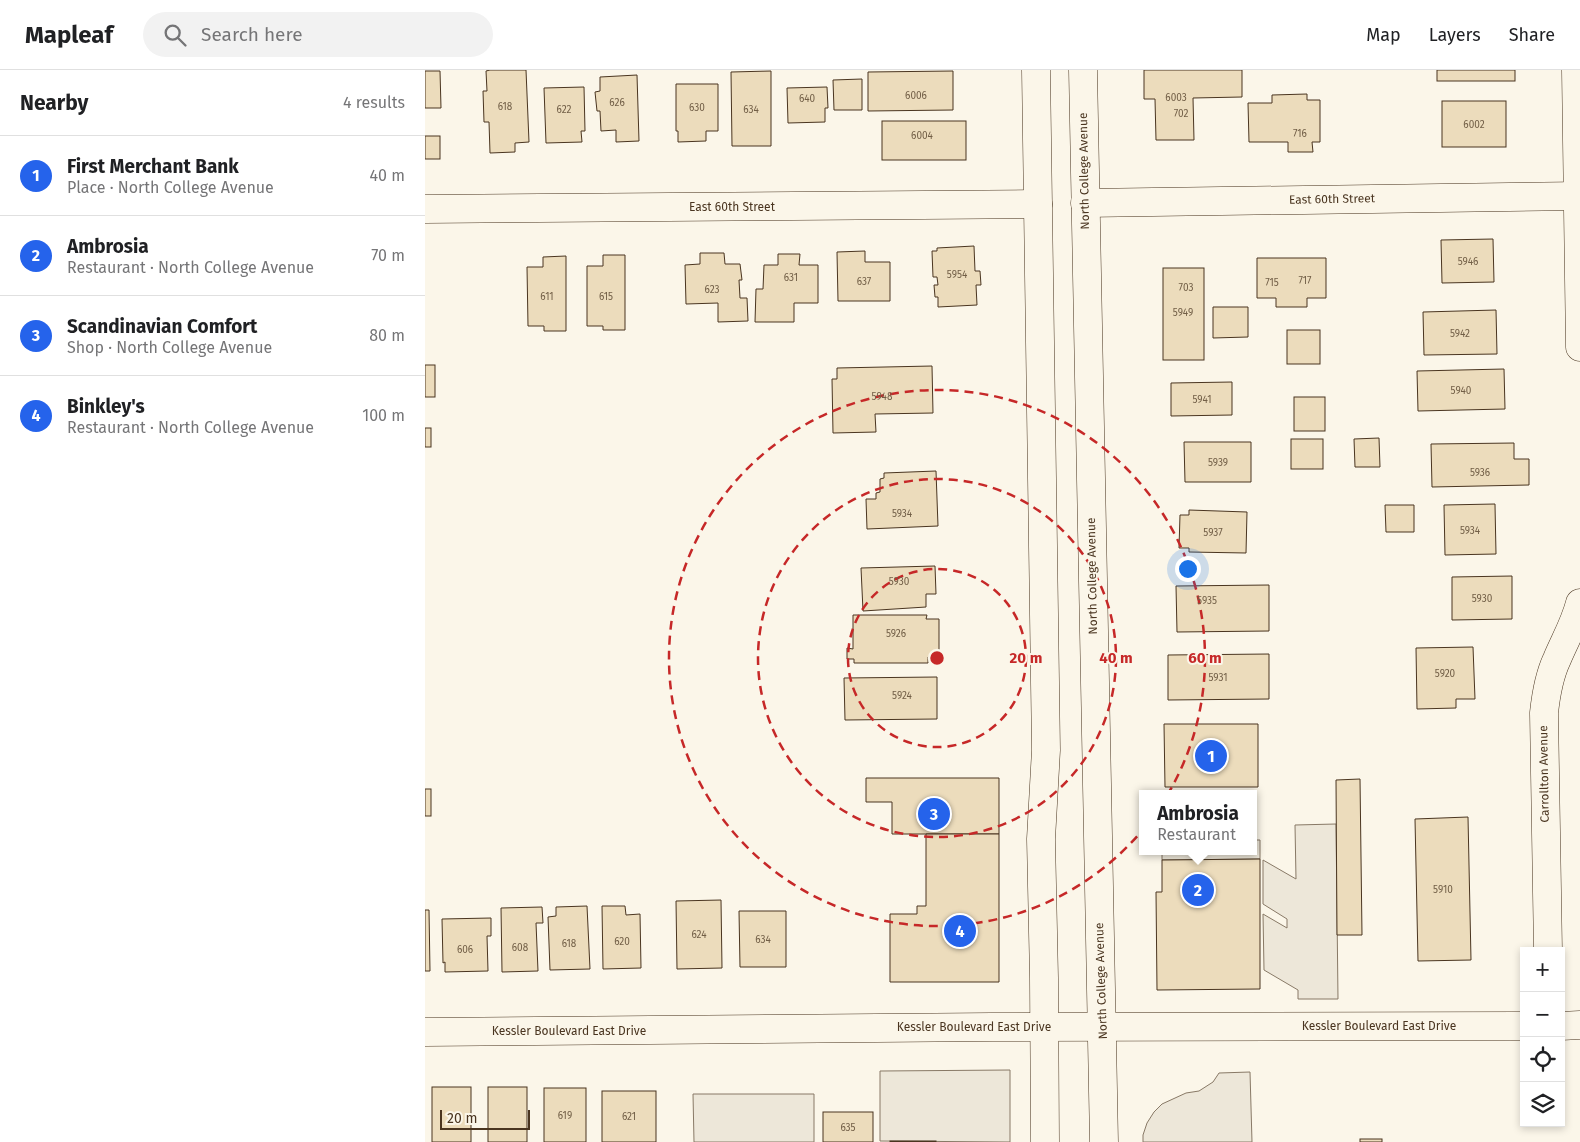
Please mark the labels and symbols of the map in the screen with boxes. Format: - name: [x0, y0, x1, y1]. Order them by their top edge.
- house number: 6006: [905, 90, 927, 102]
- house number: 6003: [1165, 92, 1187, 104]
- house number: 640: [799, 93, 816, 105]
- house number: 626: [609, 97, 625, 109]
- house number: 618: [498, 101, 513, 113]
- house number: 630: [689, 102, 705, 114]
- house number: 622: [556, 104, 572, 116]
- house number: 634: [743, 104, 759, 116]
- house number: 702: [1174, 108, 1188, 120]
- street label: North College Avenue: [1076, 112, 1092, 230]
- house number: 6002: [1463, 119, 1485, 131]
- house number: 716: [1293, 128, 1307, 140]
- house number: 6004: [911, 130, 934, 142]
- street label: East 60th Street: [1289, 191, 1376, 207]
- street label: East 60th Street: [689, 200, 776, 214]
- house number: 5946: [1458, 256, 1478, 268]
- house number: 5954: [947, 269, 968, 281]
- house number: 631: [784, 272, 798, 284]
- house number: 717: [1298, 275, 1312, 287]
- house number: 637: [857, 276, 872, 288]
- house number: 715: [1265, 277, 1279, 289]
- house number: 703: [1179, 282, 1193, 294]
- house number: 623: [704, 284, 720, 296]
- house number: 611: [540, 291, 554, 303]
- house number: 615: [599, 291, 613, 303]
- house number: 5949: [1173, 307, 1193, 319]
- house number: 5942: [1450, 328, 1470, 340]
- house number: 5940: [1451, 385, 1472, 397]
- house number: 5948: [872, 391, 893, 403]
- house number: 5941: [1192, 394, 1212, 406]
- house number: 5939: [1208, 457, 1228, 469]
- house number: 5936: [1470, 467, 1490, 479]
- house number: 5934: [892, 508, 913, 520]
- street label: North College Avenue: [1084, 517, 1100, 635]
- house number: 5934: [1460, 525, 1481, 537]
- house number: 5937: [1203, 527, 1223, 539]
- your location: [1175, 556, 1201, 582]
- house number: 5930: [889, 576, 910, 588]
- house number: 5930: [1472, 593, 1493, 605]
- house number: 5935: [1197, 595, 1217, 607]
- house number: 5926: [886, 628, 906, 640]
- centre of rings: [928, 649, 946, 667]
- text: 20 m: [1010, 649, 1042, 667]
- text: 40 m: [1099, 649, 1133, 667]
- text: 60 m: [1188, 649, 1222, 667]
- house number: 5920: [1435, 668, 1456, 680]
- house number: 5931: [1209, 672, 1227, 684]
- house number: 5924: [892, 690, 913, 702]
- street label: Carrollton Avenue: [1536, 725, 1552, 823]
- pin: 1: [1195, 737, 1227, 775]
- pin: 3: [918, 795, 950, 833]
- pin: 2: [1182, 871, 1214, 909]
- house number: 5910: [1433, 884, 1453, 896]
- pin: 4: [944, 912, 976, 950]
- street label: North College Avenue: [1092, 922, 1110, 1040]
- house number: 624: [691, 929, 707, 941]
- house number: 634: [755, 934, 771, 946]
- house number: 620: [614, 936, 630, 948]
- house number: 618: [562, 938, 577, 950]
- house number: 608: [512, 942, 529, 954]
- house number: 606: [457, 944, 473, 956]
- street label: Kessler Boulevard East Drive: [1302, 1019, 1456, 1033]
- street label: Kessler Boulevard East Drive: [897, 1020, 1051, 1034]
- street label: Kessler Boulevard East Drive: [492, 1024, 646, 1038]
- scale bar: [440, 1107, 530, 1130]
- house number: 619: [558, 1110, 572, 1122]
- house number: 621: [622, 1111, 636, 1123]
- house number: 635: [840, 1122, 856, 1134]

